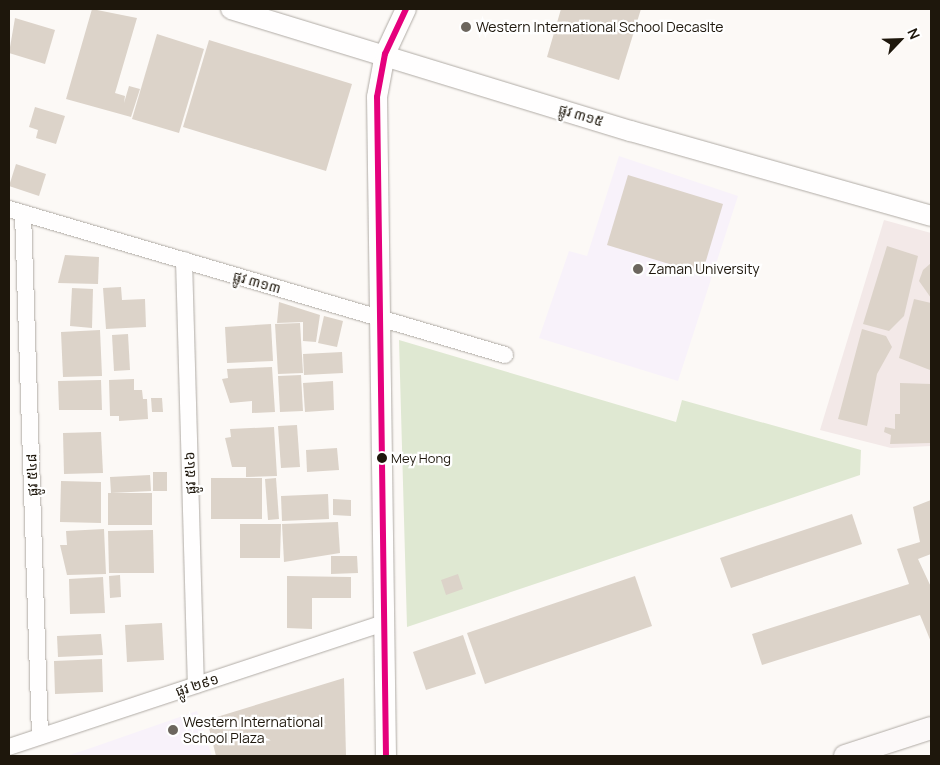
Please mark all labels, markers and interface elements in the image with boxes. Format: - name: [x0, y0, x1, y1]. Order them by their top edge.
- north arrow: [875, 15, 925, 65]
- place label: Western International School Decaslte: [476, 19, 724, 35]
- marker: Western International School Decaslte: [460, 21, 472, 33]
- text: N: [903, 25, 925, 42]
- street label: ផ្លូវ ៣១៥: [557, 100, 605, 130]
- place label: Zaman University: [648, 261, 760, 277]
- marker: Zaman University: [632, 263, 644, 275]
- street label: ផ្លូវ ៣១៣: [231, 267, 283, 297]
- place label: Mey Hong: [391, 450, 451, 466]
- street label: ផ្លូវ ៥៤៦: [181, 451, 199, 495]
- street label: ផ្លូវ ៥៤៨: [23, 453, 41, 497]
- marker: Mey Hong: [377, 453, 387, 463]
- street label: ផ្លូវ ២៩១: [173, 670, 221, 700]
- place label: Western International School Plaza: [183, 714, 323, 746]
- marker: Western International School Plaza: [167, 724, 179, 736]

